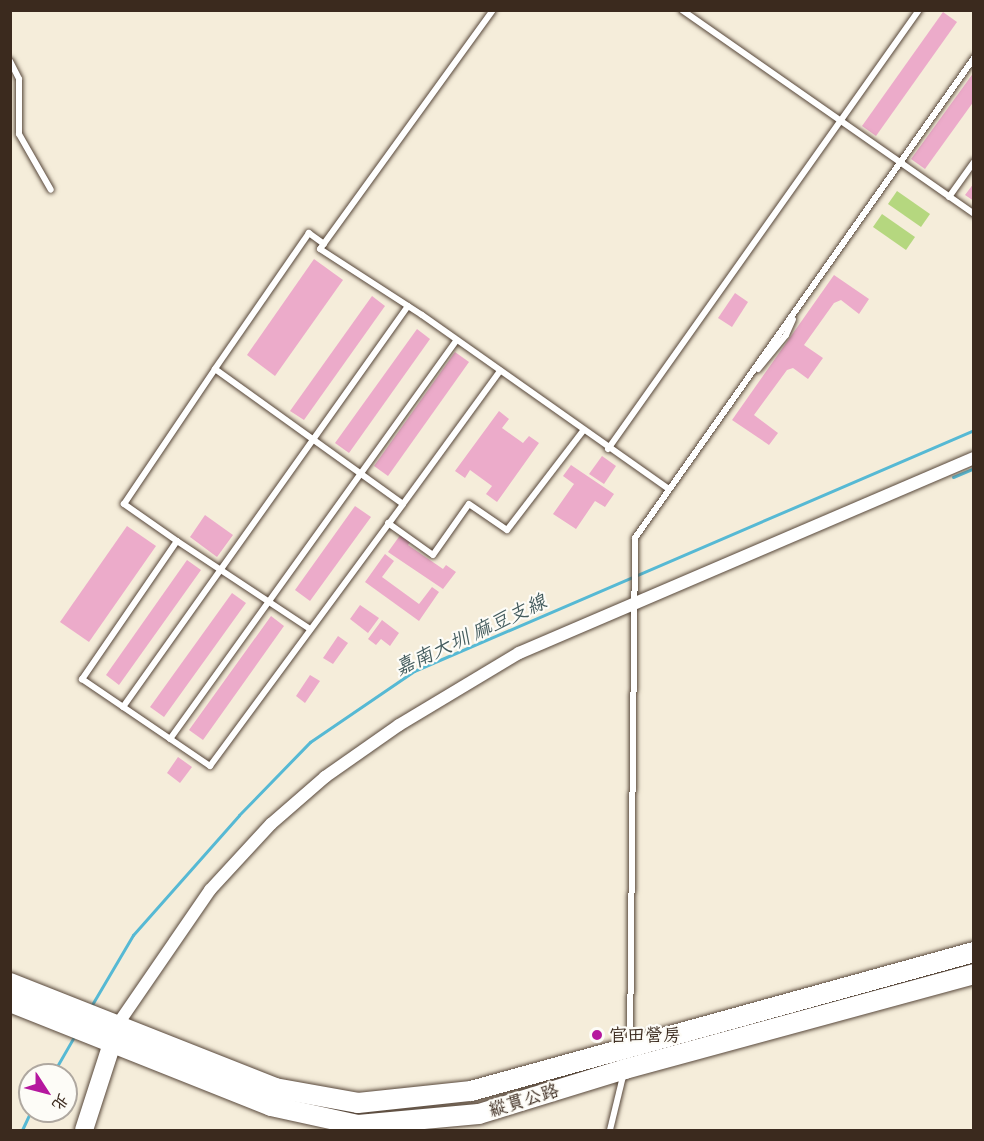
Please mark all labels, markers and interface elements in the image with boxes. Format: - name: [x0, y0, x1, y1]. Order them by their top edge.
- water label: 嘉南大圳 麻豆支線: [390, 588, 550, 680]
- place label: 官田營房: [609, 1024, 681, 1046]
- marker: 官田營房: [590, 1028, 604, 1042]
- north arrow: [18, 1063, 78, 1123]
- street label: 縱貫公路: [486, 1079, 562, 1121]
- text: 北: [47, 1089, 75, 1115]

